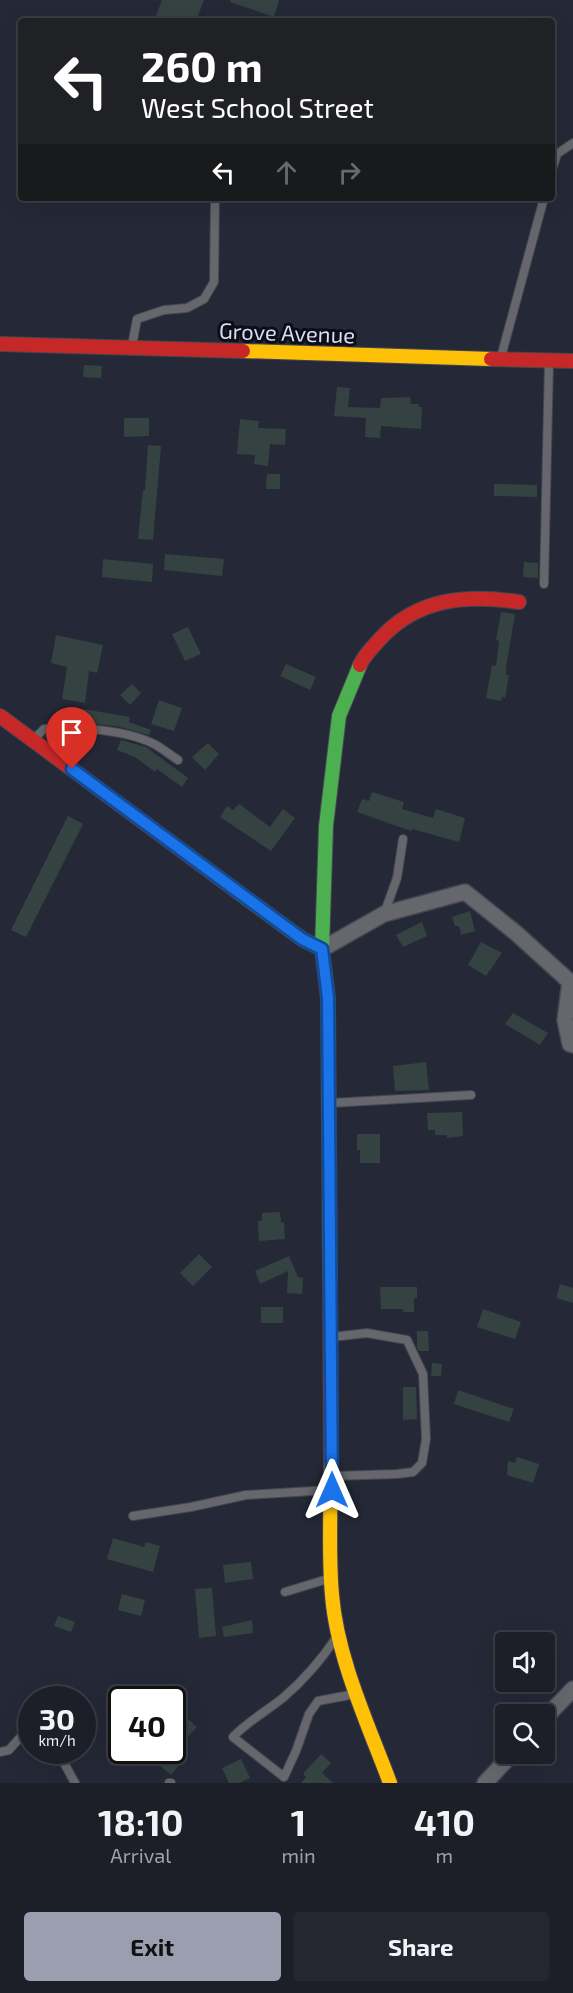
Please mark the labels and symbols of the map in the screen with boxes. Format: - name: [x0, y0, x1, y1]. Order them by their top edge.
- street label: Grove Avenue: [219, 317, 355, 347]
- pin: [46, 707, 97, 769]
- position arrow: [300, 1458, 364, 1522]
- speed limit sign: 40: [108, 1686, 186, 1764]

